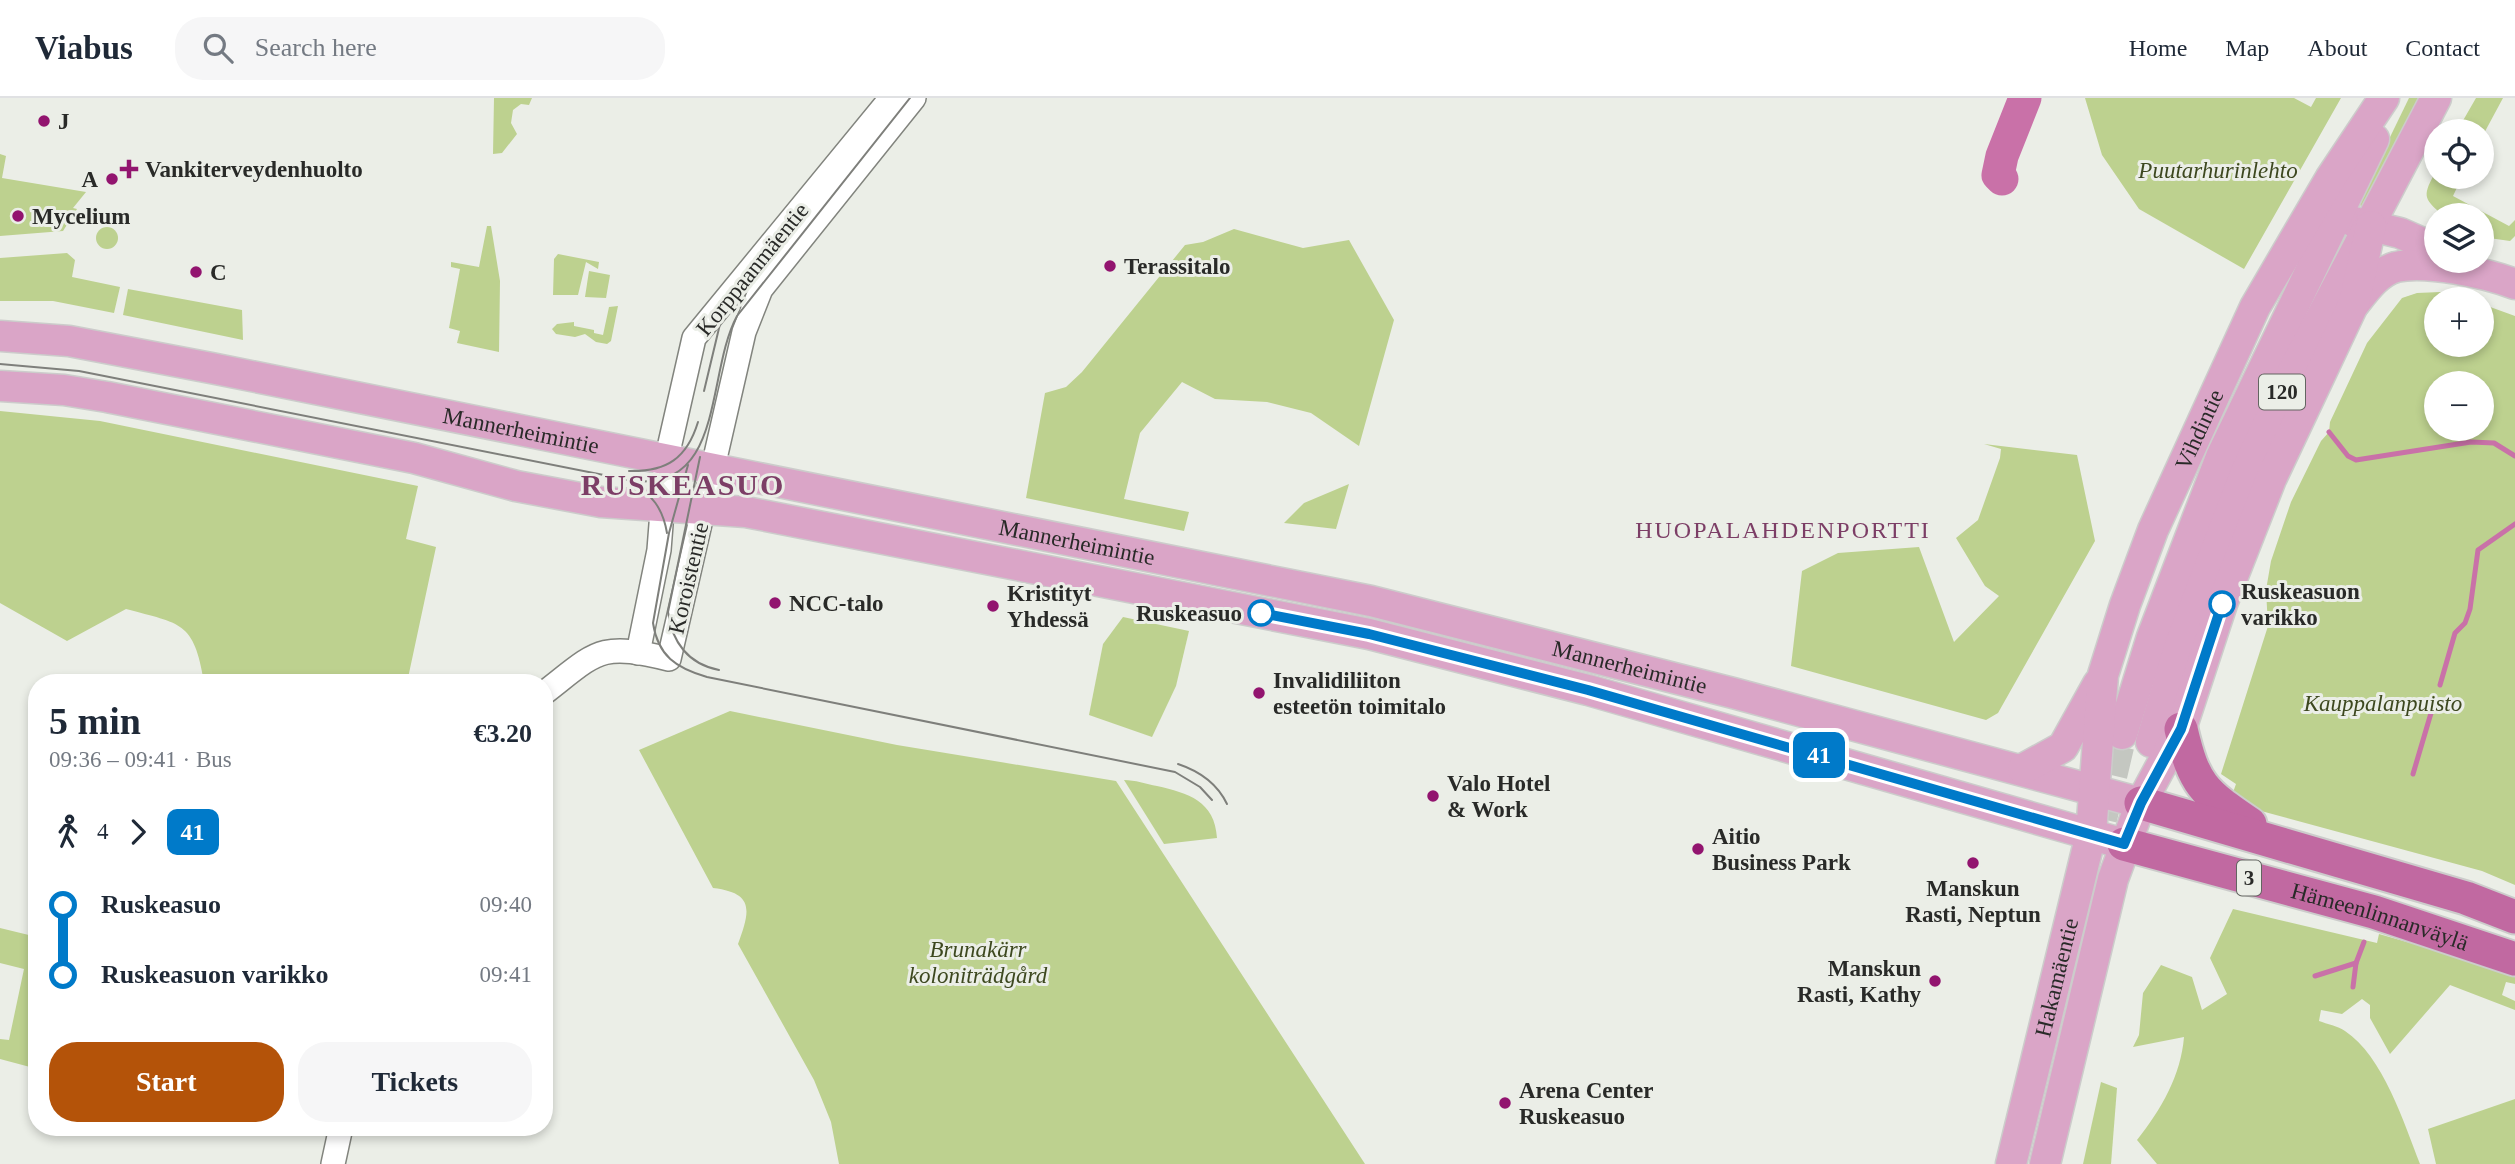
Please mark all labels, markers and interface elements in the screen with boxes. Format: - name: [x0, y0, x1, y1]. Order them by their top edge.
- search box: [175, 17, 665, 80]
- icon: search: [199, 29, 237, 67]
- text: Viabus: [35, 30, 133, 66]
- text: Search here: [255, 33, 377, 62]
- text: Home: [2129, 35, 2187, 61]
- text: Map: [2225, 35, 2269, 61]
- text: About: [2307, 35, 2367, 61]
- text: Contact: [2405, 35, 2480, 61]
- place label: J: [58, 109, 70, 134]
- marker: J: [36, 113, 52, 129]
- map controls: [2424, 119, 2494, 441]
- button: locate: [2424, 119, 2494, 189]
- place label: Vankiterveydenhuolto: [145, 157, 363, 182]
- park label: Puutarhurinlehto: [2137, 158, 2298, 183]
- marker: Vankiterveydenhuolto: [119, 159, 139, 179]
- place label: A: [81, 167, 98, 192]
- marker: A: [104, 171, 120, 187]
- street label: Korppaanmäentie: [691, 198, 814, 341]
- button: layers: [2424, 203, 2494, 273]
- place label: Mycelium: [32, 204, 130, 229]
- marker: Mycelium: [10, 208, 26, 224]
- place label: Terassitalo: [1124, 254, 1231, 279]
- marker: Terassitalo: [1102, 258, 1118, 274]
- place label: C: [210, 260, 227, 285]
- marker: C: [188, 264, 204, 280]
- button: +: [2424, 287, 2494, 357]
- button: −: [2424, 371, 2494, 441]
- road number: 120: [2259, 374, 2305, 410]
- street label: Vihdintie: [2170, 386, 2229, 474]
- street label: Mannerheimintie: [441, 403, 601, 459]
- district label: RUSKEASUO: [581, 468, 785, 501]
- street label: Mannerheimintie: [997, 515, 1157, 570]
- district label: HUOPALAHDENPORTTI: [1635, 517, 1931, 543]
- street label: Koroistentie: [664, 520, 713, 636]
- place label: Ruskeasuon varikko: [2241, 579, 2360, 630]
- place label: Kristityt Yhdessä: [1007, 581, 1092, 632]
- place label: NCC-talo: [789, 591, 884, 616]
- marker: Ruskeasuon varikko: [2209, 591, 2235, 617]
- marker: NCC-talo: [767, 595, 783, 611]
- marker: Kristityt Yhdessä: [985, 598, 1001, 614]
- marker: Ruskeasuo: [1248, 600, 1274, 626]
- place label: Ruskeasuo: [1136, 601, 1242, 626]
- street label: Mannerheimintie: [1550, 636, 1710, 699]
- place label: Invalidiliiton esteetön toimitalo: [1273, 668, 1446, 719]
- marker: Invalidiliiton esteetön toimitalo: [1251, 685, 1267, 701]
- park label: Kauppalanpuisto: [2303, 691, 2462, 716]
- text: 5 min: [49, 700, 141, 742]
- text: €3.20: [474, 719, 532, 748]
- line badge: 41: [1787, 732, 1850, 778]
- text: 41: [1807, 742, 1831, 768]
- text: 09:36 – 09:41 · Bus: [49, 747, 232, 772]
- place label: Valo Hotel & Work: [1447, 771, 1550, 822]
- marker: Valo Hotel & Work: [1425, 788, 1441, 804]
- icon: walk: [49, 813, 87, 851]
- icon: forward: [119, 813, 157, 851]
- text: 4: [97, 819, 109, 844]
- text: 41: [181, 819, 205, 845]
- place label: Aitio Business Park: [1712, 824, 1851, 875]
- marker: Aitio Business Park: [1690, 841, 1706, 857]
- marker: Manskun Rasti, Neptun: [1965, 855, 1981, 871]
- road number: 3: [2237, 860, 2261, 896]
- place label: Manskun Rasti, Neptun: [1905, 876, 2041, 927]
- street label: Hämeenlinnanväylä: [2288, 878, 2472, 956]
- text: Ruskeasuo: [101, 890, 221, 919]
- text: 09:40: [480, 892, 532, 917]
- street label: Hakamäentie: [2030, 916, 2083, 1039]
- park label: Brunakärr koloniträdgård: [909, 937, 1048, 988]
- place label: Manskun Rasti, Kathy: [1797, 956, 1921, 1007]
- text: Ruskeasuon varikko: [101, 960, 329, 989]
- text: 09:41: [480, 962, 532, 987]
- marker: Manskun Rasti, Kathy: [1927, 973, 1943, 989]
- button: Start: [49, 1042, 284, 1122]
- button: Tickets: [298, 1042, 532, 1122]
- place label: Arena Center Ruskeasuo: [1519, 1078, 1653, 1129]
- marker: Arena Center Ruskeasuo: [1497, 1095, 1513, 1111]

